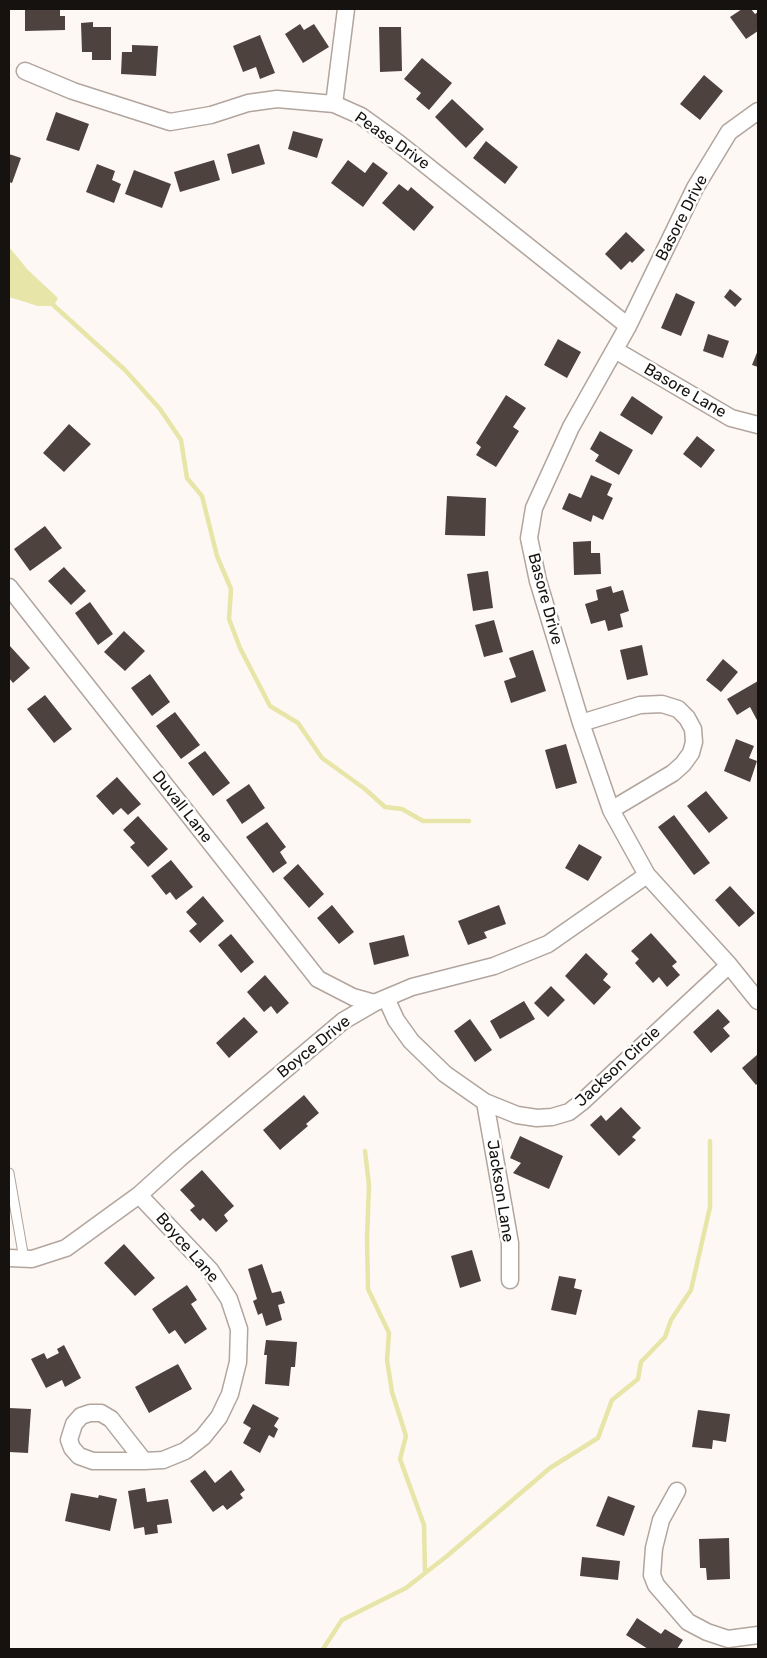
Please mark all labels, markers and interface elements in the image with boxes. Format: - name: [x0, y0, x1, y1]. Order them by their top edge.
- street label: Pease Drive: [351, 108, 433, 174]
- street label: Basore Drive: [652, 172, 712, 264]
- street label: Basore Lane: [640, 360, 730, 422]
- street label: Basore Drive: [524, 551, 566, 647]
- street label: Duvall Lane: [148, 767, 216, 847]
- street label: Boyce Drive: [274, 1012, 354, 1082]
- street label: Jackson Circle: [572, 1023, 664, 1111]
- street label: Jackson Lane: [482, 1138, 518, 1244]
- street label: Boyce Lane: [151, 1209, 223, 1287]

